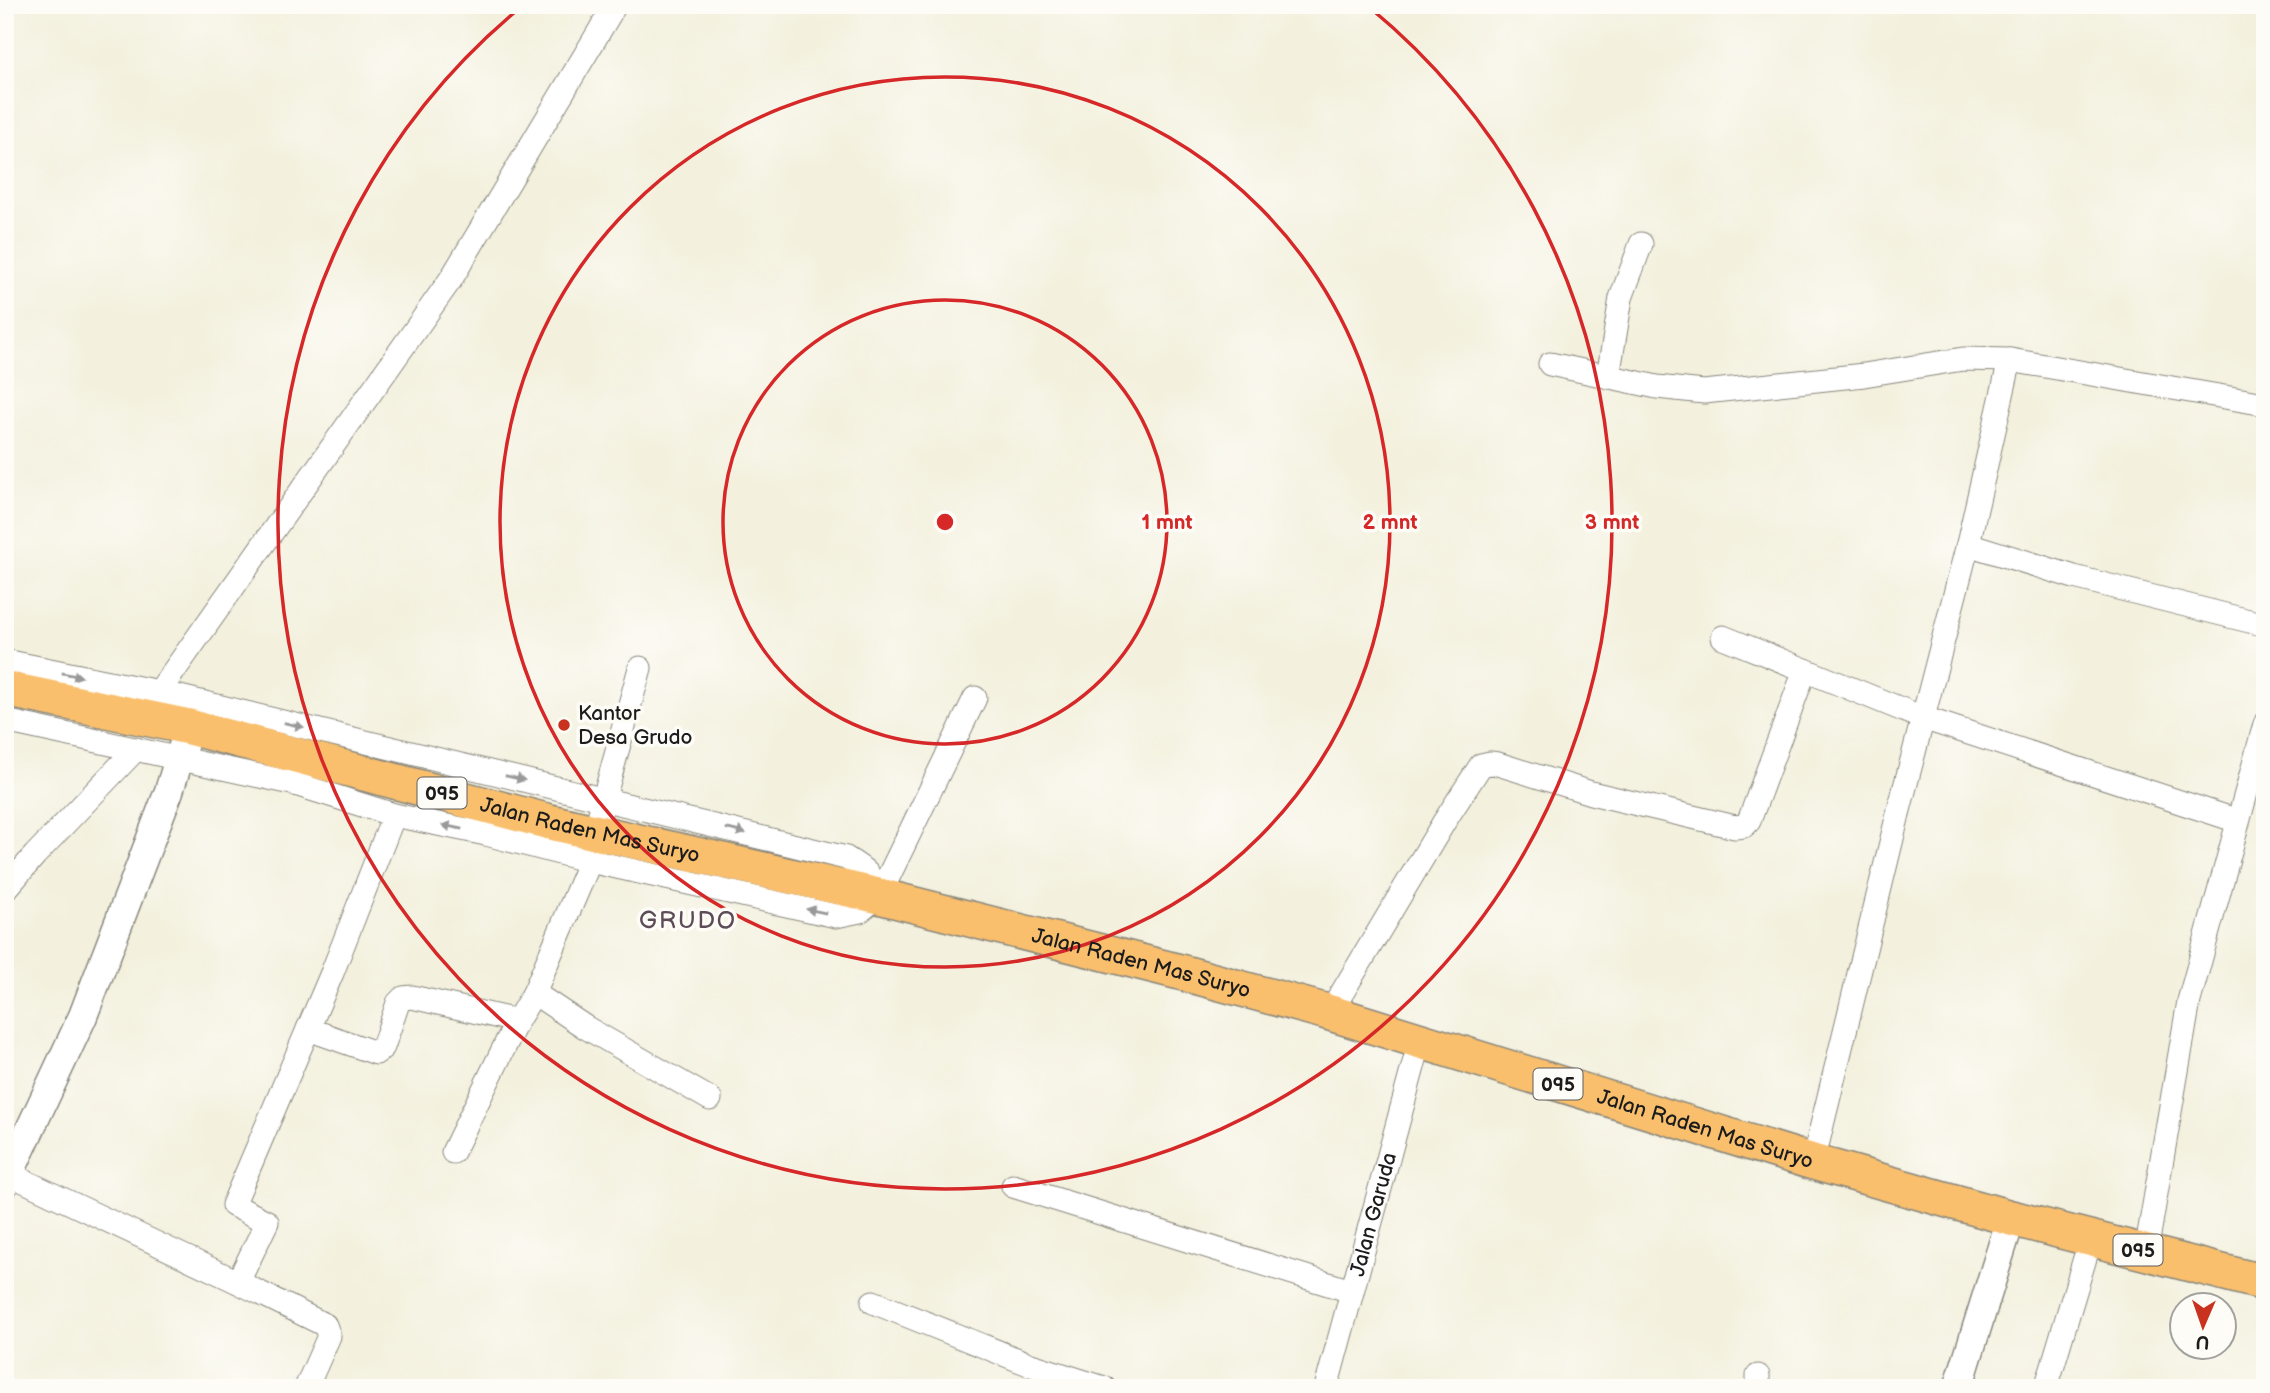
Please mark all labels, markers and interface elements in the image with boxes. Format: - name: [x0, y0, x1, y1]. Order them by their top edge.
- centre of rings: [933, 510, 957, 534]
- text: 1 mnt: [1141, 510, 1193, 535]
- text: 2 mnt: [1363, 510, 1417, 535]
- text: 3 mnt: [1585, 510, 1639, 535]
- one-way arrow: [61, 669, 83, 680]
- place label: Kantor Desa Grudo: [578, 701, 692, 750]
- marker: Kantor Desa Grudo: [556, 717, 572, 733]
- one-way arrow: [283, 720, 305, 731]
- one-way arrow: [504, 772, 526, 783]
- road number: 095: [418, 778, 466, 808]
- street label: Jalan Raden Mas Suryo: [477, 792, 702, 868]
- one-way arrow: [441, 821, 463, 832]
- one-way arrow: [725, 826, 747, 837]
- district label: GRUDO: [639, 906, 737, 935]
- one-way arrow: [805, 906, 827, 917]
- street label: Jalan Raden Mas Suryo: [1029, 923, 1253, 1004]
- road number: 095: [1534, 1068, 1582, 1100]
- street label: Jalan Raden Mas Suryo: [1594, 1084, 1816, 1174]
- street label: Jalan Garuda: [1345, 1150, 1402, 1279]
- road number: 095: [2114, 1234, 2162, 1266]
- north arrow: [2168, 1292, 2238, 1362]
- text: U: [2195, 1330, 2210, 1353]

